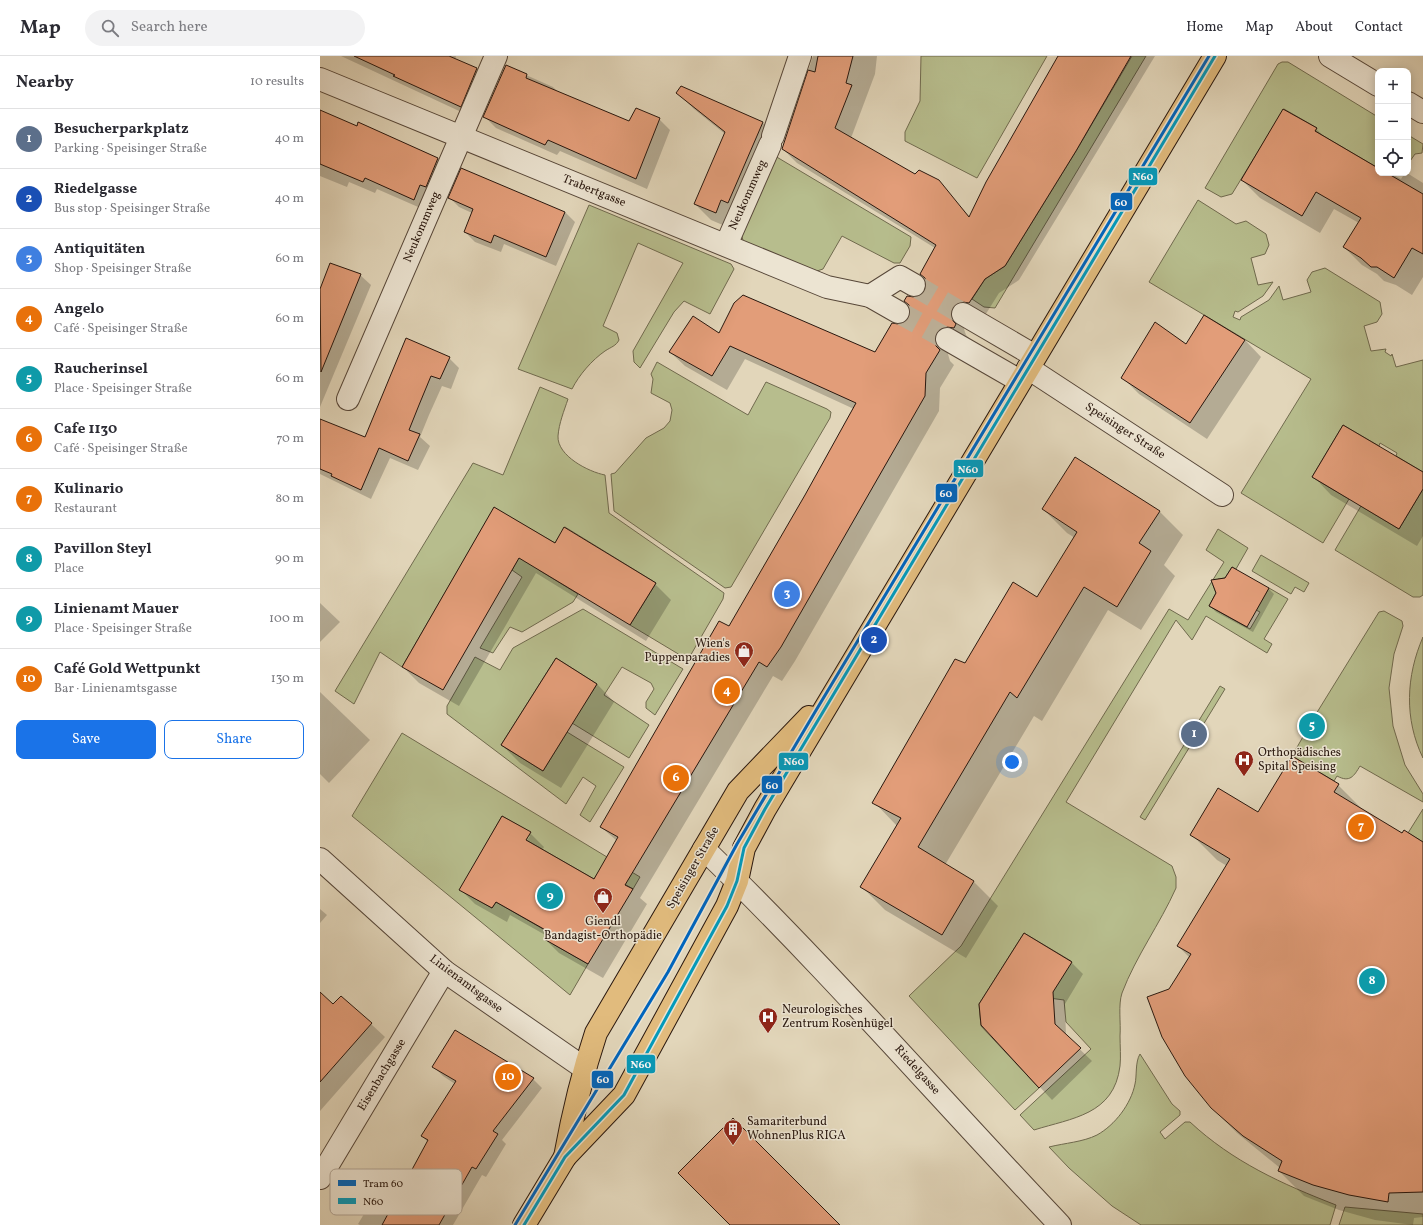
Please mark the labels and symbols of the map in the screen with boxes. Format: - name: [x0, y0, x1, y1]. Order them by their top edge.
- street label: Neukommweg: [725, 157, 771, 233]
- line badge: N60: [1128, 167, 1158, 186]
- text: N60: [1133, 170, 1154, 185]
- street label: Trabertgasse: [560, 171, 628, 211]
- street label: Neukommweg: [400, 189, 444, 265]
- line badge: 60: [1110, 192, 1133, 211]
- text: 60: [1115, 196, 1128, 211]
- street label: Speisinger Straße: [1082, 399, 1168, 463]
- line badge: N60: [953, 459, 984, 478]
- text: N60: [958, 463, 979, 478]
- line badge: 60: [935, 483, 958, 503]
- text: 60: [940, 487, 953, 502]
- pin: 3: [774, 579, 800, 609]
- pin: 2: [861, 625, 887, 655]
- place label: Wien's Puppenparadies: [645, 636, 730, 666]
- shop icon: Wien's Puppenparadies: [733, 640, 755, 668]
- pin: 4: [714, 676, 740, 706]
- pin: 5: [1299, 711, 1325, 741]
- pin: 1: [1181, 719, 1207, 749]
- place label: Orthopädisches Spital Speising: [1258, 745, 1341, 775]
- hospital icon: Orthopädisches Spital Speising: [1233, 749, 1255, 777]
- line badge: N60: [778, 752, 809, 771]
- your location: [1002, 752, 1022, 772]
- text: N60: [784, 755, 805, 770]
- pin: 6: [663, 763, 689, 793]
- line badge: 60: [761, 775, 783, 794]
- text: 60: [766, 779, 779, 794]
- pin: 7: [1348, 812, 1374, 842]
- street label: Speisinger Straße: [663, 824, 723, 912]
- pin: 9: [537, 881, 563, 911]
- shop icon: Giendl Bandagist-Orthopädie: [592, 886, 614, 914]
- place label: Giendl Bandagist-Orthopädie: [544, 914, 662, 944]
- street label: Linienamtsgasse: [426, 951, 506, 1017]
- pin: 8: [1359, 966, 1385, 996]
- place label: Neurologisches Zentrum Rosenhügel: [782, 1002, 894, 1032]
- hospital icon: Neurologisches Zentrum Rosenhügel: [757, 1006, 779, 1034]
- street label: Eisenbachgasse: [354, 1036, 410, 1114]
- street label: Riedelgasse: [890, 1042, 944, 1098]
- line badge: N60: [626, 1054, 656, 1074]
- text: N60: [631, 1058, 652, 1073]
- pin: 10: [495, 1062, 521, 1092]
- line badge: 60: [591, 1070, 614, 1089]
- text: 60: [597, 1073, 610, 1088]
- place label: Samariterbund WohnenPlus RIGA: [747, 1114, 846, 1144]
- building icon: Samariterbund WohnenPlus RIGA: [722, 1118, 744, 1146]
- legend: [330, 1169, 462, 1215]
- text: Tram 60: [363, 1177, 404, 1192]
- text: N60: [363, 1195, 384, 1210]

